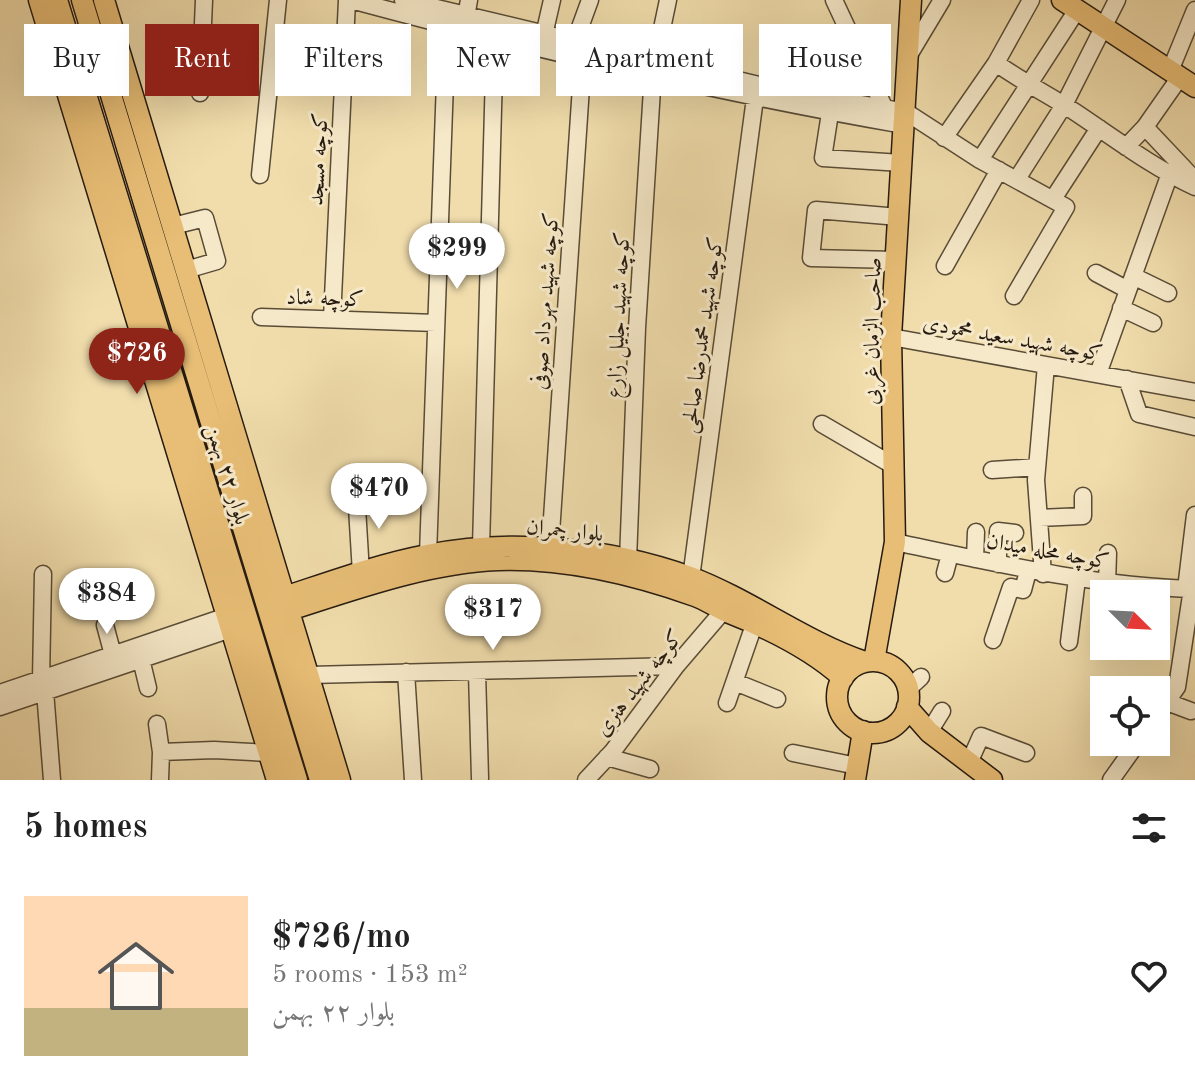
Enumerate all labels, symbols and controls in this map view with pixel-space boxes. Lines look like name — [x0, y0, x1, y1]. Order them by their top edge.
chip: Buy — [24, 24, 129, 96]
chip: Rent — [145, 24, 259, 96]
chip: Filters — [275, 24, 411, 96]
chip: New — [427, 24, 540, 96]
chip: Apartment — [556, 24, 743, 96]
chip: House — [759, 24, 891, 96]
street label: کوچه مسجد — [306, 112, 335, 206]
street label: کوچه شهید مهرداد صوفی — [529, 212, 566, 391]
pin: $299 — [410, 223, 504, 291]
street label: کوچه شهید جلیل زارع — [604, 231, 640, 399]
text: $299 — [427, 236, 487, 262]
street label: کوچه شهید محمدرضا صالحی — [678, 236, 731, 435]
street label: صاحب الزمان غربی — [861, 257, 889, 405]
street label: کوچه شاد — [286, 287, 364, 314]
street label: کوچه شهید سعید محمودی — [920, 312, 1104, 369]
pin: $726 — [90, 328, 184, 396]
text: $726 — [107, 341, 167, 367]
street label: بلوار ۲۲ بهمن — [199, 422, 253, 528]
pin: $470 — [332, 463, 426, 531]
text: $470 — [349, 476, 409, 502]
street label: بلوار چمران — [525, 516, 604, 548]
street label: کوچه محله میدان — [984, 530, 1111, 577]
pin: $384 — [60, 568, 154, 636]
north arrow — [1090, 580, 1170, 660]
map controls — [1090, 580, 1170, 756]
text: $384 — [77, 581, 137, 607]
pin: $317 — [446, 584, 540, 652]
text: $317 — [463, 597, 523, 623]
street label: کوچه شهید هنری — [591, 626, 690, 742]
button: locate — [1090, 676, 1170, 756]
icon: filters — [1127, 806, 1171, 850]
text: 5 homes — [24, 811, 147, 845]
text: $726/mo — [272, 921, 411, 955]
icon: home — [88, 928, 184, 1024]
icon: heart — [1127, 954, 1171, 998]
text: 5 rooms · 153 m² — [272, 962, 468, 988]
text: بلوار ۲۲ بهمن — [272, 1000, 395, 1026]

